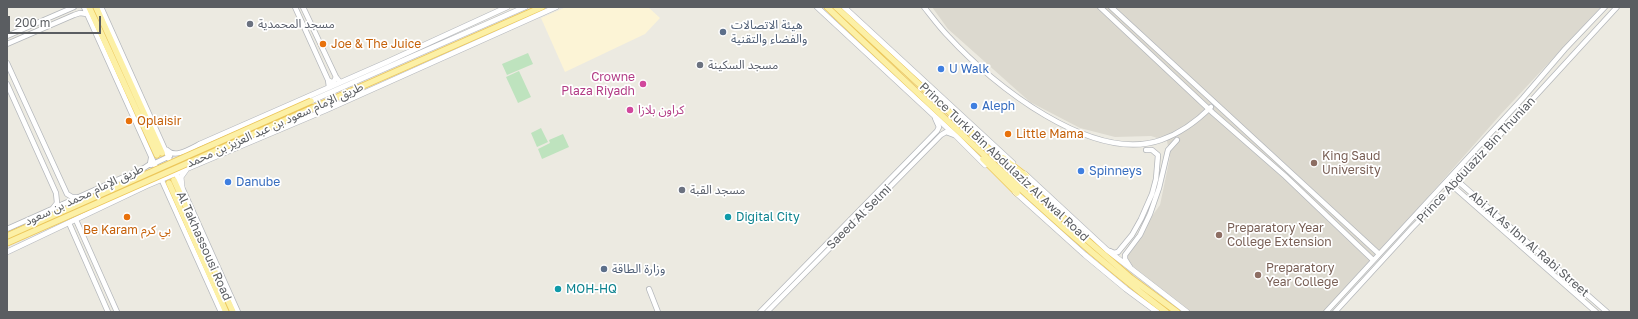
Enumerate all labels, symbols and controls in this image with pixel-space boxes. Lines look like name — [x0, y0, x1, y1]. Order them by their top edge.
scale bar — [10, 8, 103, 34]
text: 200 m — [15, 15, 50, 30]
place label: مسجد المحمدية — [258, 17, 335, 31]
place label: هيئة الاتصالات والفضاء والتقنية — [731, 18, 807, 46]
marker: مسجد المحمدية — [245, 19, 255, 29]
marker: هيئة الاتصالات والفضاء والتقنية — [718, 27, 728, 37]
place label: Joe & The Juice — [331, 37, 421, 51]
marker: Joe & The Juice — [318, 39, 328, 49]
place label: مسجد السكينة — [708, 58, 778, 72]
marker: مسجد السكينة — [695, 60, 705, 70]
place label: U Walk — [949, 62, 989, 76]
marker: U Walk — [936, 64, 946, 74]
place label: Crowne Plaza Riyadh — [561, 70, 635, 98]
street label: طريق الإمام سعود بن عبد العزيز بن محمد — [184, 79, 366, 171]
marker: Crowne Plaza Riyadh — [638, 79, 648, 89]
street label: Prince Turki Bin Abdulaziz Al Awal Road — [916, 80, 1092, 244]
street label: Prince Abdulaziz Bin Thunian — [1414, 94, 1538, 226]
place label: Aleph — [982, 99, 1015, 113]
marker: Aleph — [969, 101, 979, 111]
place label: كراون بلازا — [638, 103, 684, 117]
marker: كراون بلازا — [625, 105, 635, 115]
place label: Oplaisir — [137, 114, 181, 128]
marker: Oplaisir — [124, 116, 134, 126]
place label: Little Mama — [1016, 127, 1084, 141]
marker: Little Mama — [1003, 129, 1013, 139]
place label: King Saud University — [1322, 149, 1381, 177]
marker: King Saud University — [1309, 158, 1319, 168]
street label: طريق الإمام محمد بن سعود — [22, 161, 146, 229]
place label: Spinneys — [1089, 164, 1142, 178]
marker: Spinneys — [1076, 166, 1086, 176]
place label: Danube — [236, 175, 280, 189]
marker: Danube — [223, 177, 233, 187]
street label: Saeed Al Selmi — [824, 182, 894, 252]
place label: مسجد القبة — [690, 183, 745, 197]
marker: مسجد القبة — [677, 185, 687, 195]
street label: Abi Al As Ibn Al Rabi Street — [1466, 188, 1592, 300]
street label: Al Takhassousi Road — [173, 189, 235, 303]
place label: Digital City — [736, 210, 800, 224]
marker: Be Karam بي كرم — [122, 212, 132, 222]
marker: Digital City — [723, 212, 733, 222]
place label: Preparatory Year College Extension — [1227, 221, 1332, 249]
place label: Be Karam بي كرم — [83, 223, 171, 237]
marker: Preparatory Year College Extension — [1214, 230, 1224, 240]
place label: Preparatory Year College — [1266, 261, 1338, 289]
place label: وزارة الطاقة — [612, 262, 665, 276]
marker: وزارة الطاقة — [599, 264, 609, 274]
marker: Preparatory Year College — [1253, 270, 1263, 280]
place label: MOH-HQ — [566, 282, 617, 296]
marker: MOH-HQ — [553, 284, 563, 294]

